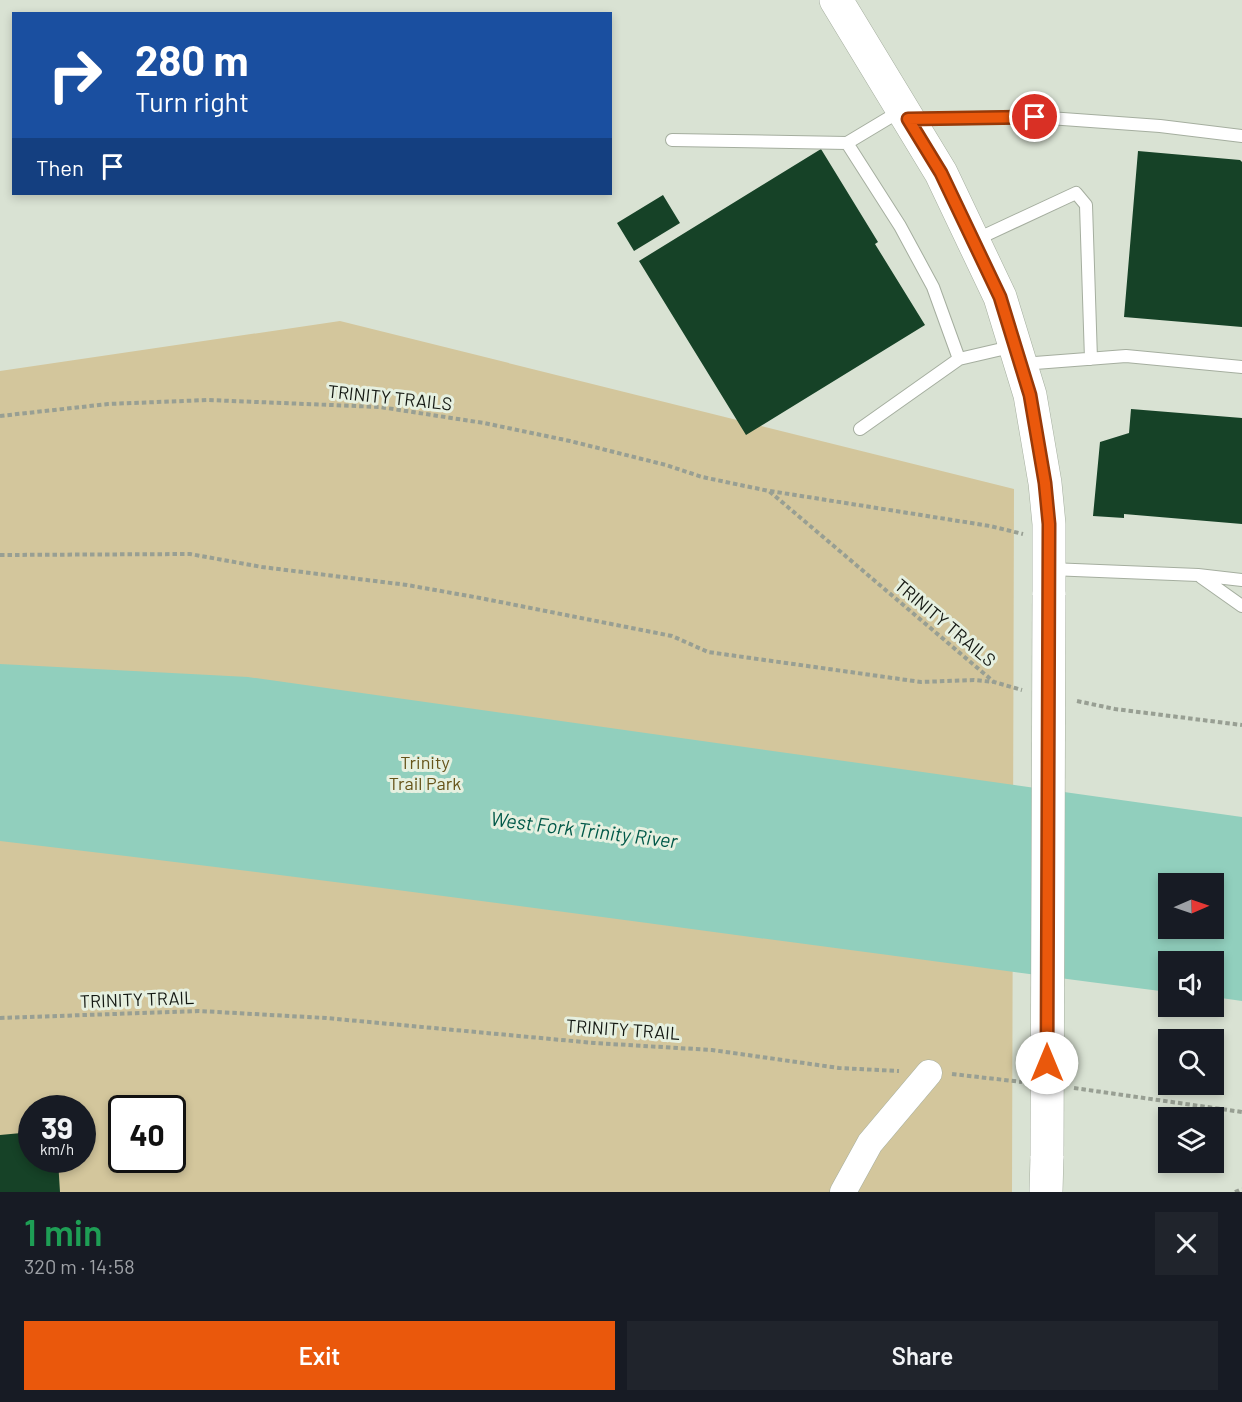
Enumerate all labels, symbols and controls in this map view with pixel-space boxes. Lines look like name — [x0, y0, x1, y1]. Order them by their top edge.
text: 280 m — [135, 34, 249, 84]
icon: right — [36, 36, 114, 114]
text: Turn right — [135, 85, 249, 117]
pin — [1009, 91, 1060, 142]
icon: arrive — [1018, 100, 1051, 133]
icon: arrive — [96, 150, 129, 183]
text: Then — [36, 154, 84, 180]
street label: TRINITY TRAILS — [327, 380, 453, 414]
street label: TRINITY TRAILS — [891, 574, 1001, 671]
park label: Trinity Trail Park — [389, 751, 461, 794]
water label: West Fork Trinity River — [489, 806, 680, 853]
north arrow — [1158, 873, 1224, 939]
map controls — [1158, 873, 1224, 1173]
button: sound — [1158, 951, 1224, 1017]
street label: TRINITY TRAIL — [79, 986, 195, 1012]
street label: TRINITY TRAIL — [565, 1014, 681, 1044]
button: search — [1158, 1029, 1224, 1095]
position arrow — [1015, 1031, 1079, 1095]
speed limit sign: 40 — [108, 1095, 186, 1173]
button: layers — [1158, 1107, 1224, 1173]
text: 39 — [41, 1109, 73, 1145]
text: km/h — [40, 1140, 74, 1158]
text: 1 min — [24, 1210, 103, 1253]
button: close — [1155, 1212, 1218, 1275]
text: 320 m · 14:58 — [24, 1254, 135, 1278]
button: Exit — [24, 1321, 615, 1390]
button: Share — [627, 1321, 1218, 1390]

